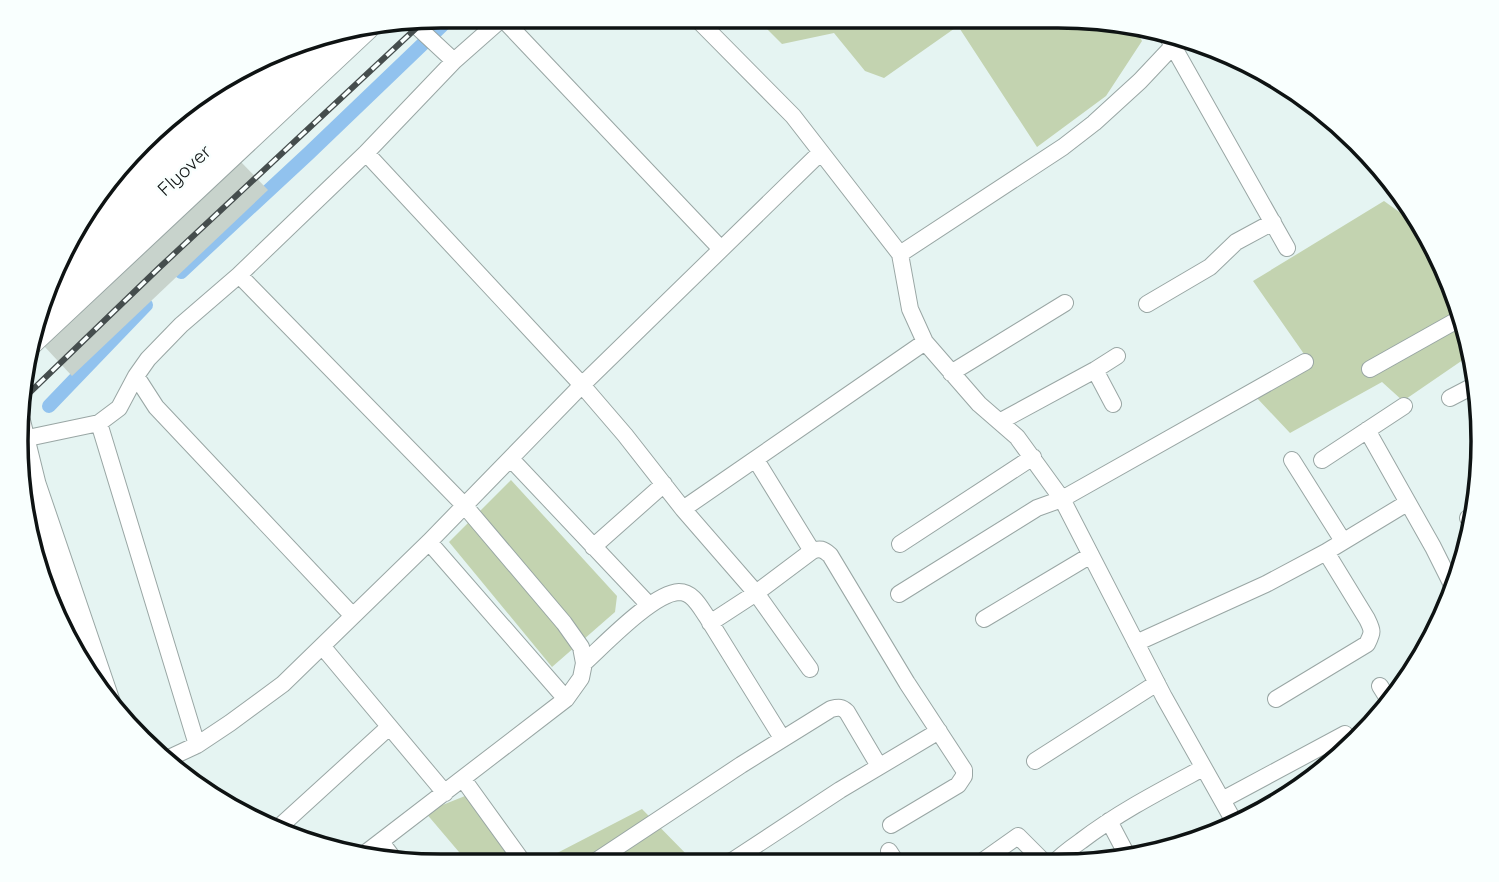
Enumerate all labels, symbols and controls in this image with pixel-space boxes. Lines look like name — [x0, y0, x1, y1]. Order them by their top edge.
street label: Flyover — [152, 139, 216, 201]

